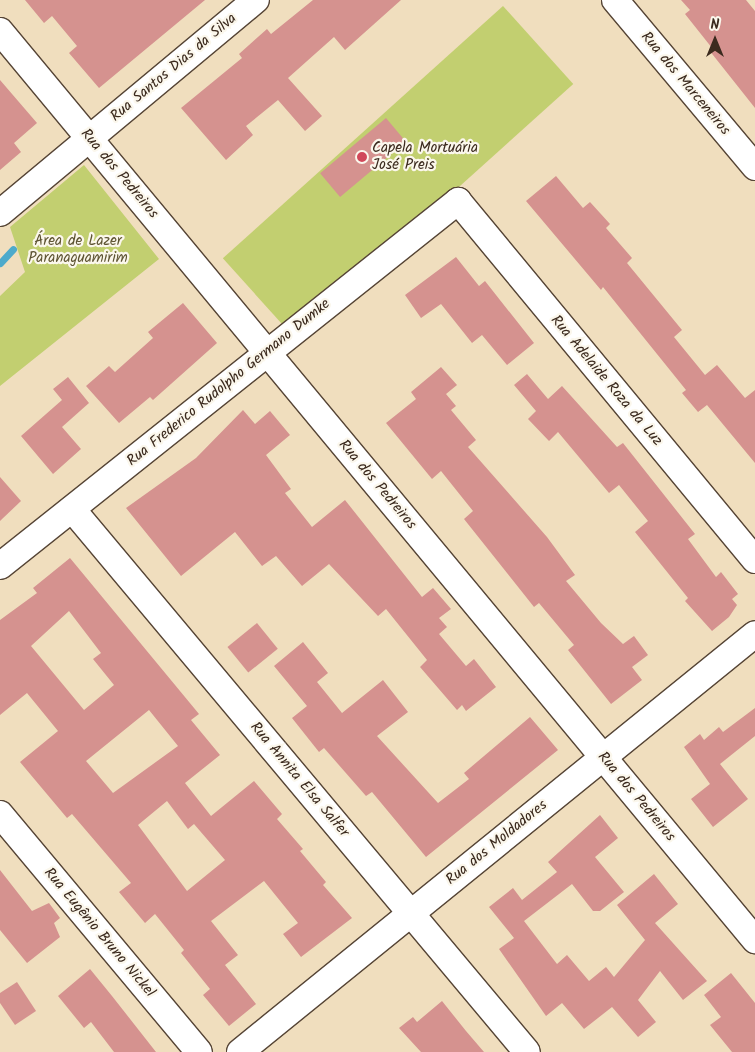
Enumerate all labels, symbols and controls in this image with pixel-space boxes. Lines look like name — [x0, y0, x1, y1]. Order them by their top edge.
street label: Rua Santos Dias da Silva — [107, 10, 241, 126]
text: N — [711, 14, 719, 36]
north arrow — [690, 15, 740, 65]
street label: Rua dos Marceneiros — [637, 29, 733, 139]
street label: Rua dos Pedreiros — [76, 125, 162, 223]
place label: Capela Mortuária José Preis — [372, 139, 478, 174]
marker: Capela Mortuária José Preis — [356, 151, 368, 163]
park label: Área de Lazer Paranaguamirim — [28, 232, 128, 267]
street label: Rua Frederico Rudolpho Germano Dumke — [124, 295, 334, 471]
street label: Rua Adelaide Roza da Luz — [546, 312, 666, 450]
street label: Rua dos Pedreiros — [334, 436, 420, 534]
street label: Rua Annita Elsa Salfer — [246, 719, 352, 841]
street label: Rua dos Pedreiros — [593, 748, 679, 846]
street label: Rua dos Moldadores — [443, 797, 551, 889]
street label: Rua Eugênio Bruno Nickel — [40, 865, 158, 1001]

